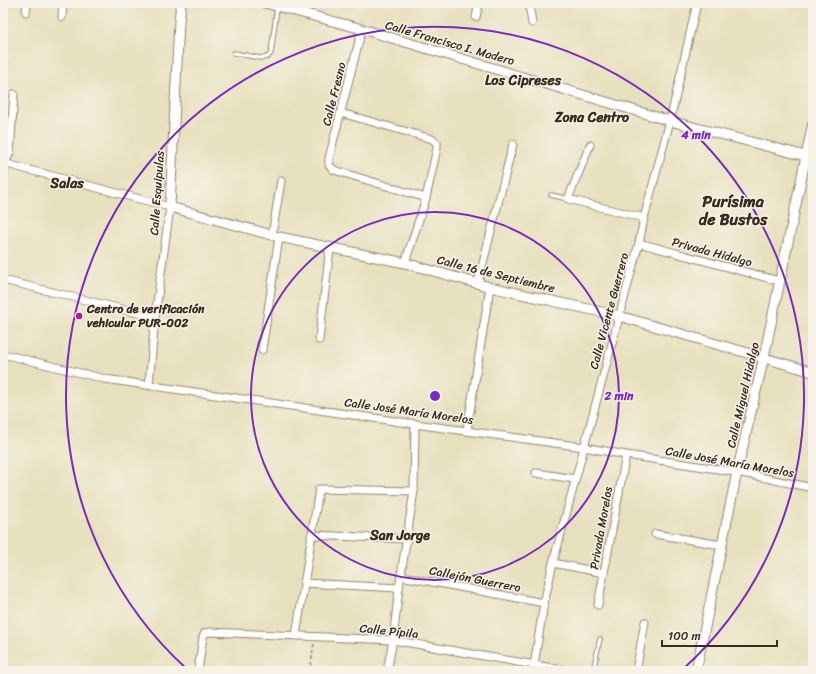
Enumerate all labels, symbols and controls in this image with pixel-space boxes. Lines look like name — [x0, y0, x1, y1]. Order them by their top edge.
street label: Calle Francisco I. Madero — [383, 14, 517, 72]
street label: Calle Fresno — [315, 60, 353, 128]
district label: Los Cipreses — [485, 68, 562, 93]
district label: Zona Centro — [554, 105, 630, 130]
text: 4 min — [680, 124, 711, 146]
street label: Calle Esquipulas — [143, 150, 171, 236]
district label: Salas — [49, 171, 84, 196]
district label: Purísima de Bustos — [699, 187, 768, 234]
street label: Privada Hidalgo — [669, 231, 755, 273]
street label: Calle 16 de Septiembre — [435, 249, 557, 299]
street label: Calle Vicente Guerrero — [583, 250, 635, 372]
place label: Centro de verificación vehicular PUR-002 — [86, 298, 205, 334]
marker: Centro de verificación vehicular PUR-002 — [74, 311, 84, 321]
street label: Calle Miguel Hidalgo — [720, 340, 766, 450]
text: 2 min — [603, 385, 634, 407]
centre of rings — [428, 389, 442, 403]
street label: Calle José María Morelos — [343, 391, 476, 431]
street label: Calle José María Morelos — [664, 440, 797, 484]
street label: Privada Morelos — [583, 485, 619, 571]
district label: San Jorge — [369, 523, 430, 548]
street label: Callejón Guerrero — [427, 559, 523, 599]
street label: Calle Pípila — [358, 617, 420, 645]
scale bar — [662, 622, 777, 648]
text: 100 m — [668, 625, 701, 647]

